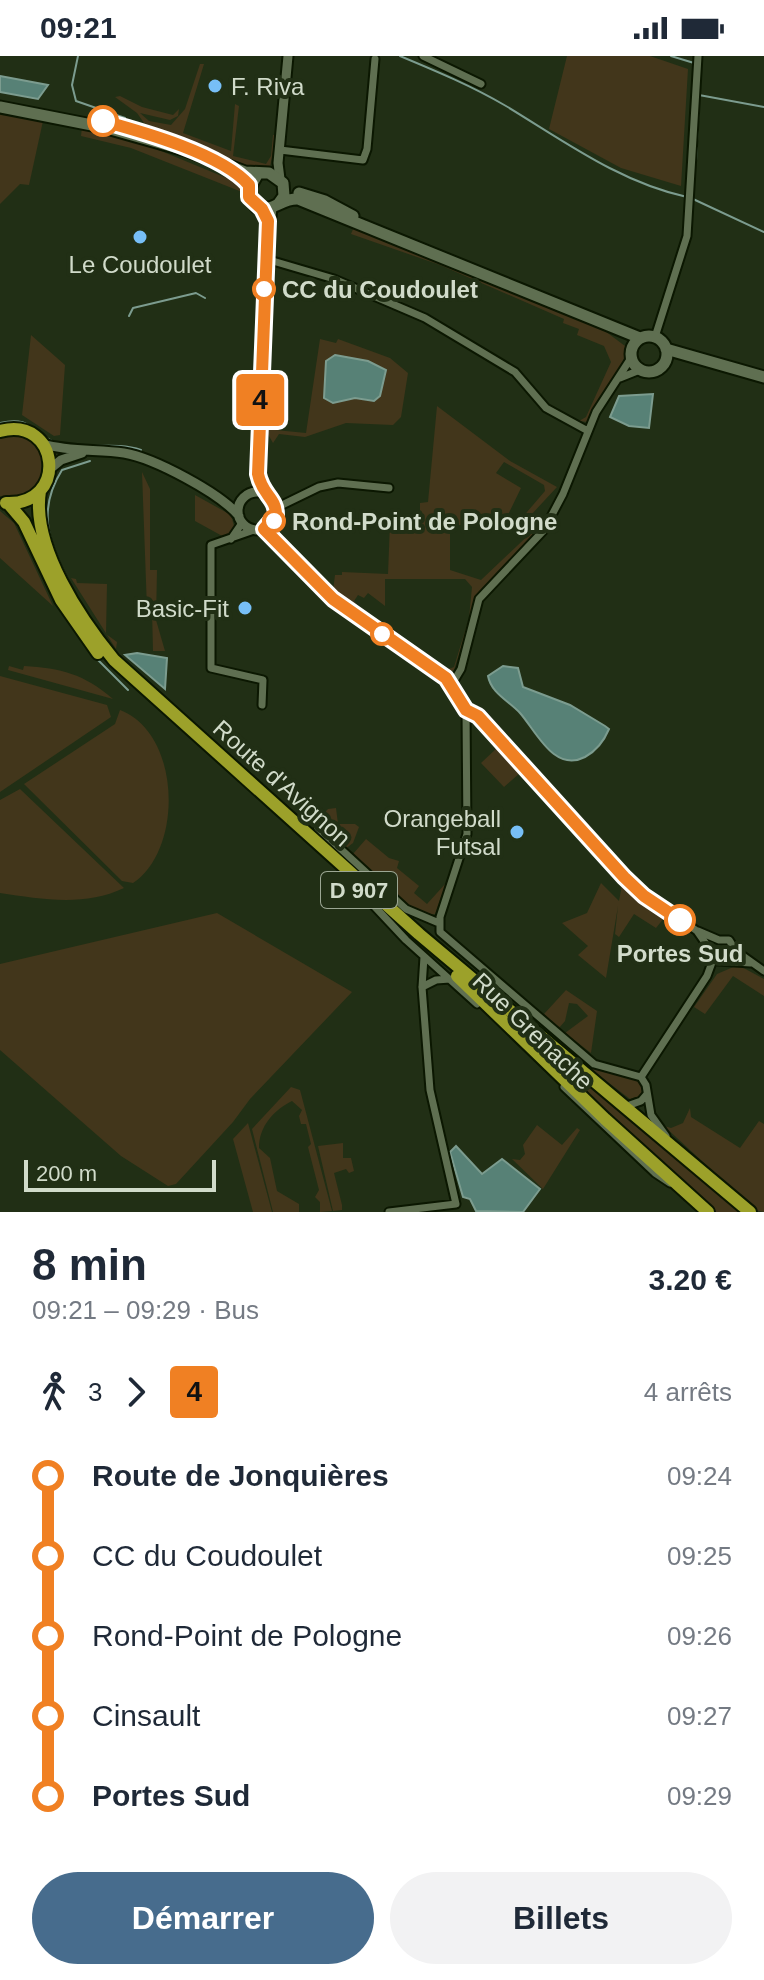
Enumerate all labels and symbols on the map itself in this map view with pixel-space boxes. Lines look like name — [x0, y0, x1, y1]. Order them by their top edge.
place label: F. Riva — [231, 73, 305, 100]
marker: F. Riva — [206, 77, 224, 95]
unlabelled marker — [88, 106, 118, 136]
marker: Le Coudoulet — [131, 228, 149, 246]
place label: Le Coudoulet — [69, 251, 212, 278]
place label: CC du Coudoulet — [282, 276, 478, 303]
marker: CC du Coudoulet — [253, 278, 275, 300]
line badge: 4 — [234, 374, 286, 426]
place label: Rond-Point de Pologne — [292, 508, 557, 535]
marker: Rond-Point de Pologne — [263, 510, 285, 532]
place label: Basic-Fit — [136, 595, 229, 622]
marker: Basic-Fit — [236, 599, 254, 617]
unlabelled marker — [371, 623, 393, 645]
street label: Route d'Avignon — [208, 714, 356, 852]
place label: Orangeball Futsal — [384, 805, 501, 860]
marker: Orangeball Futsal — [508, 823, 526, 841]
road number: D 907 — [321, 872, 397, 908]
marker: Portes Sud — [665, 905, 695, 935]
place label: Portes Sud — [617, 940, 743, 967]
street label: Rue Grenache — [467, 967, 599, 1095]
scale bar — [24, 1156, 216, 1192]

